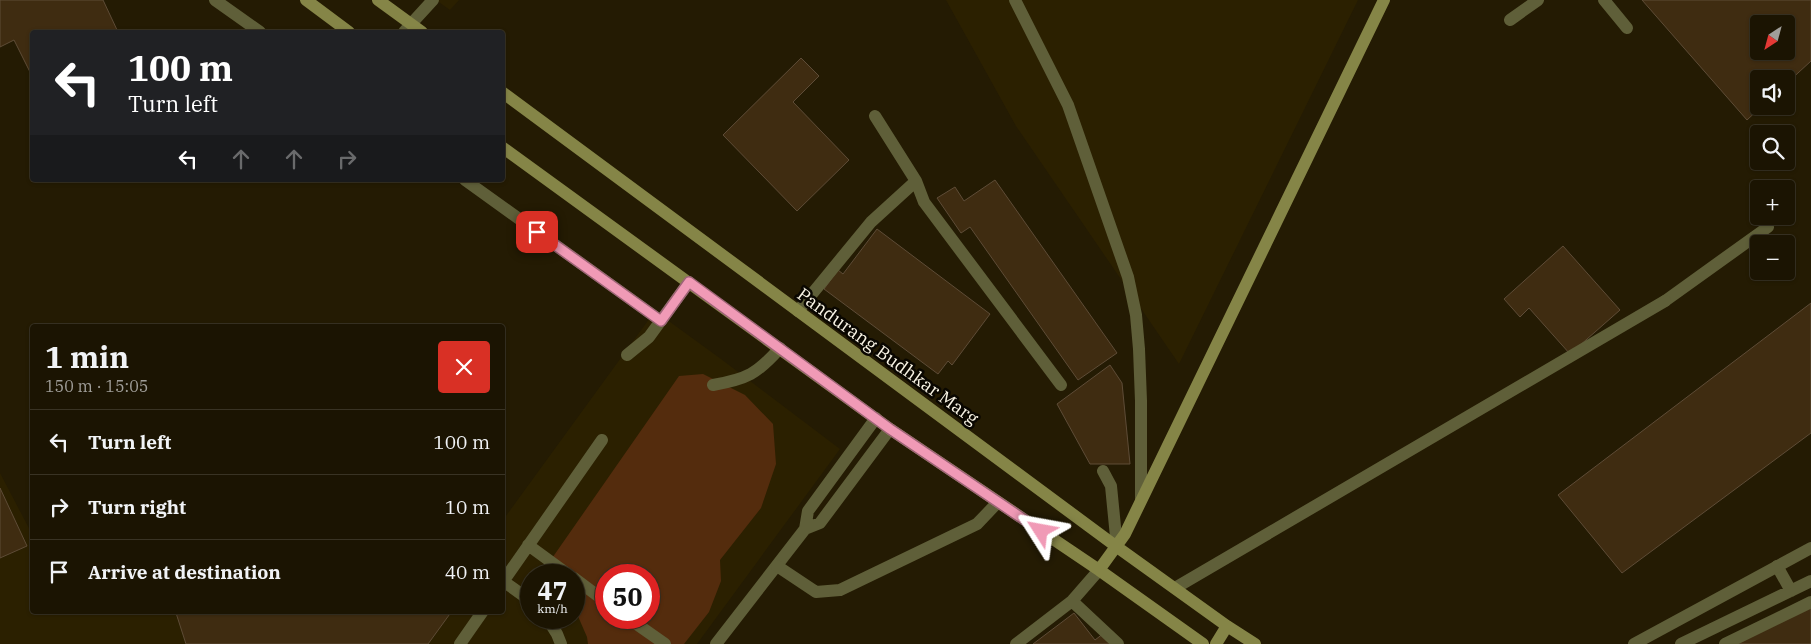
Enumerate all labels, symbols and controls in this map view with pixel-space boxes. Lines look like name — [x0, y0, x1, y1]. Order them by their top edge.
north arrow — [1750, 15, 1795, 60]
map controls — [1750, 15, 1795, 280]
text: 100 m — [128, 45, 233, 91]
icon: left — [45, 50, 110, 115]
button: sound — [1750, 70, 1795, 115]
text: Turn left — [128, 89, 218, 118]
button: search — [1750, 125, 1795, 170]
icon: left — [174, 145, 202, 173]
icon: ahead — [227, 145, 255, 173]
icon: ahead — [280, 145, 308, 173]
icon: right — [333, 145, 361, 173]
button: + — [1750, 180, 1795, 225]
pin — [516, 211, 558, 253]
icon: arrive — [523, 218, 551, 246]
button: − — [1750, 235, 1795, 280]
street label: Pandurang Budhkar Marg — [793, 282, 983, 430]
text: 1 min — [45, 337, 129, 376]
button: close — [438, 341, 490, 393]
text: 150 m · 15:05 — [45, 376, 148, 396]
icon: left — [45, 428, 73, 456]
text: Turn left — [88, 430, 171, 454]
text: 100 m — [433, 430, 490, 454]
icon: right — [45, 493, 73, 521]
text: Turn right — [88, 495, 186, 519]
text: 10 m — [445, 495, 490, 519]
position arrow — [1014, 504, 1066, 556]
icon: arrive — [45, 558, 73, 586]
text: Arrive at destination — [88, 560, 281, 584]
text: 40 m — [445, 560, 490, 584]
speed limit sign: 50 — [595, 564, 660, 629]
text: 47 — [537, 574, 568, 607]
text: km/h — [537, 601, 568, 616]

